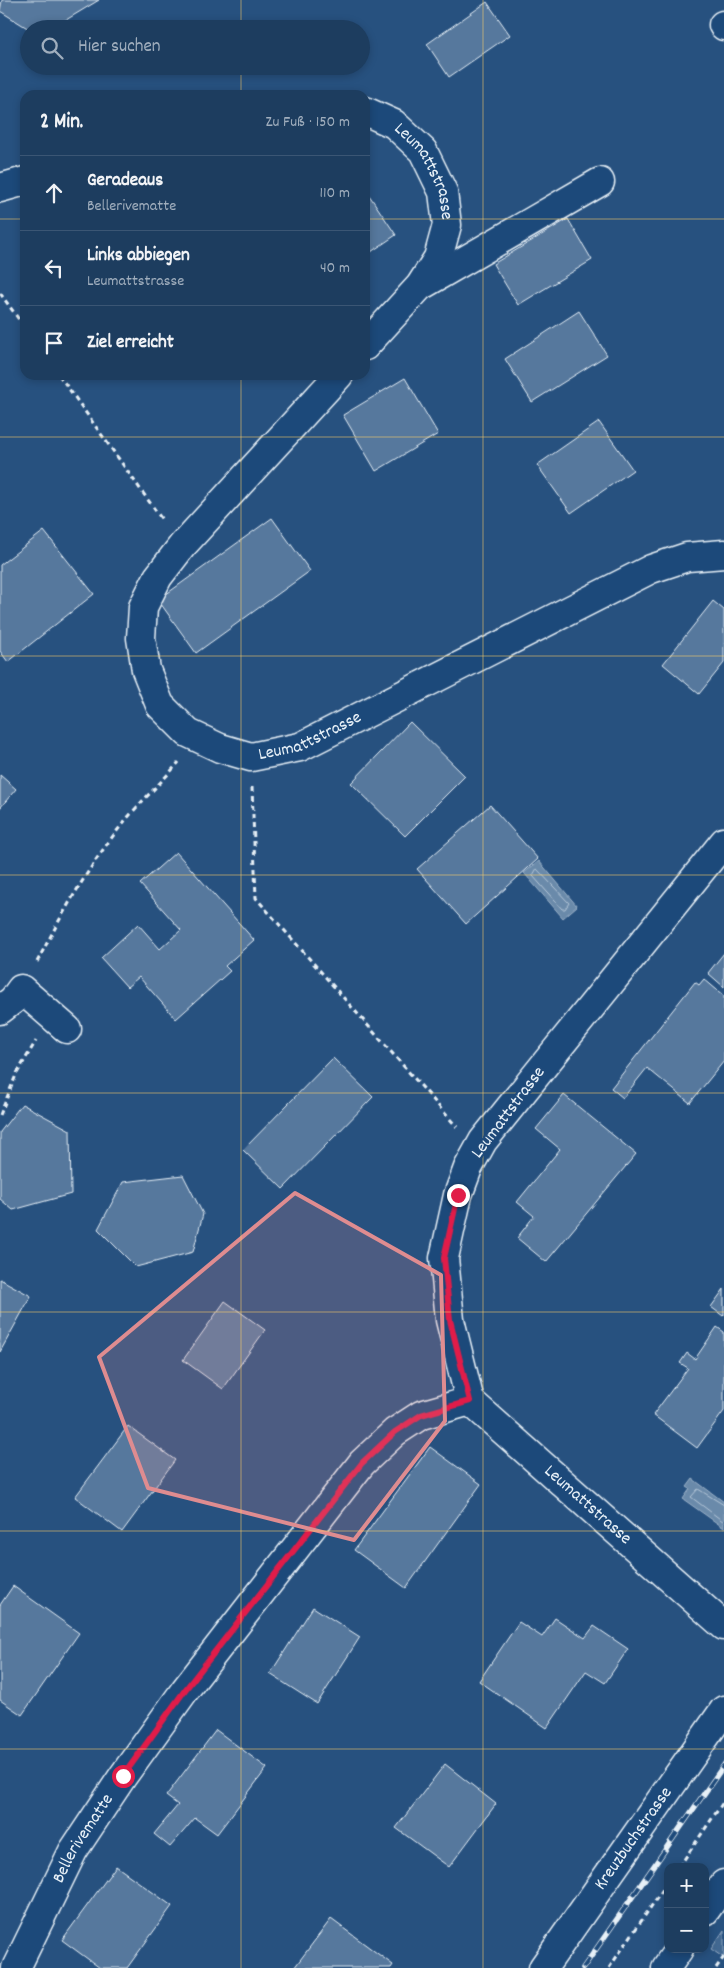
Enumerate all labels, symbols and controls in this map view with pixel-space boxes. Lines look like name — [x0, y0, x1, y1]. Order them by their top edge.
search box — [20, 20, 370, 75]
icon: search — [38, 34, 66, 62]
text: Hier suchen — [78, 34, 161, 61]
text: 2 Min. — [40, 108, 83, 138]
text: Zu Fuß · 150 m — [265, 111, 350, 134]
street label: Leumattstrasse — [388, 117, 459, 221]
text: Geradeaus — [87, 168, 163, 195]
icon: ahead — [40, 179, 68, 207]
text: 110 m — [320, 182, 350, 205]
text: Bellerivematte — [87, 195, 176, 218]
text: Links abbiegen — [87, 243, 190, 270]
icon: left — [40, 254, 68, 282]
text: 40 m — [320, 257, 350, 280]
text: Leumattstrasse — [87, 270, 184, 293]
icon: arrive — [40, 329, 68, 357]
text: Ziel erreicht — [87, 330, 174, 357]
street label: Leumattstrasse — [256, 705, 366, 768]
street label: Leumattstrasse — [466, 1062, 552, 1164]
route end — [447, 1184, 470, 1207]
street label: Leumattstrasse — [538, 1459, 637, 1551]
route start — [112, 1765, 135, 1788]
street label: Kreuzbuchstrasse — [589, 1782, 679, 1895]
street label: Bellerivematte — [47, 1789, 120, 1887]
map controls — [664, 1863, 709, 1953]
button: + — [664, 1863, 709, 1908]
button: − — [664, 1908, 709, 1953]

